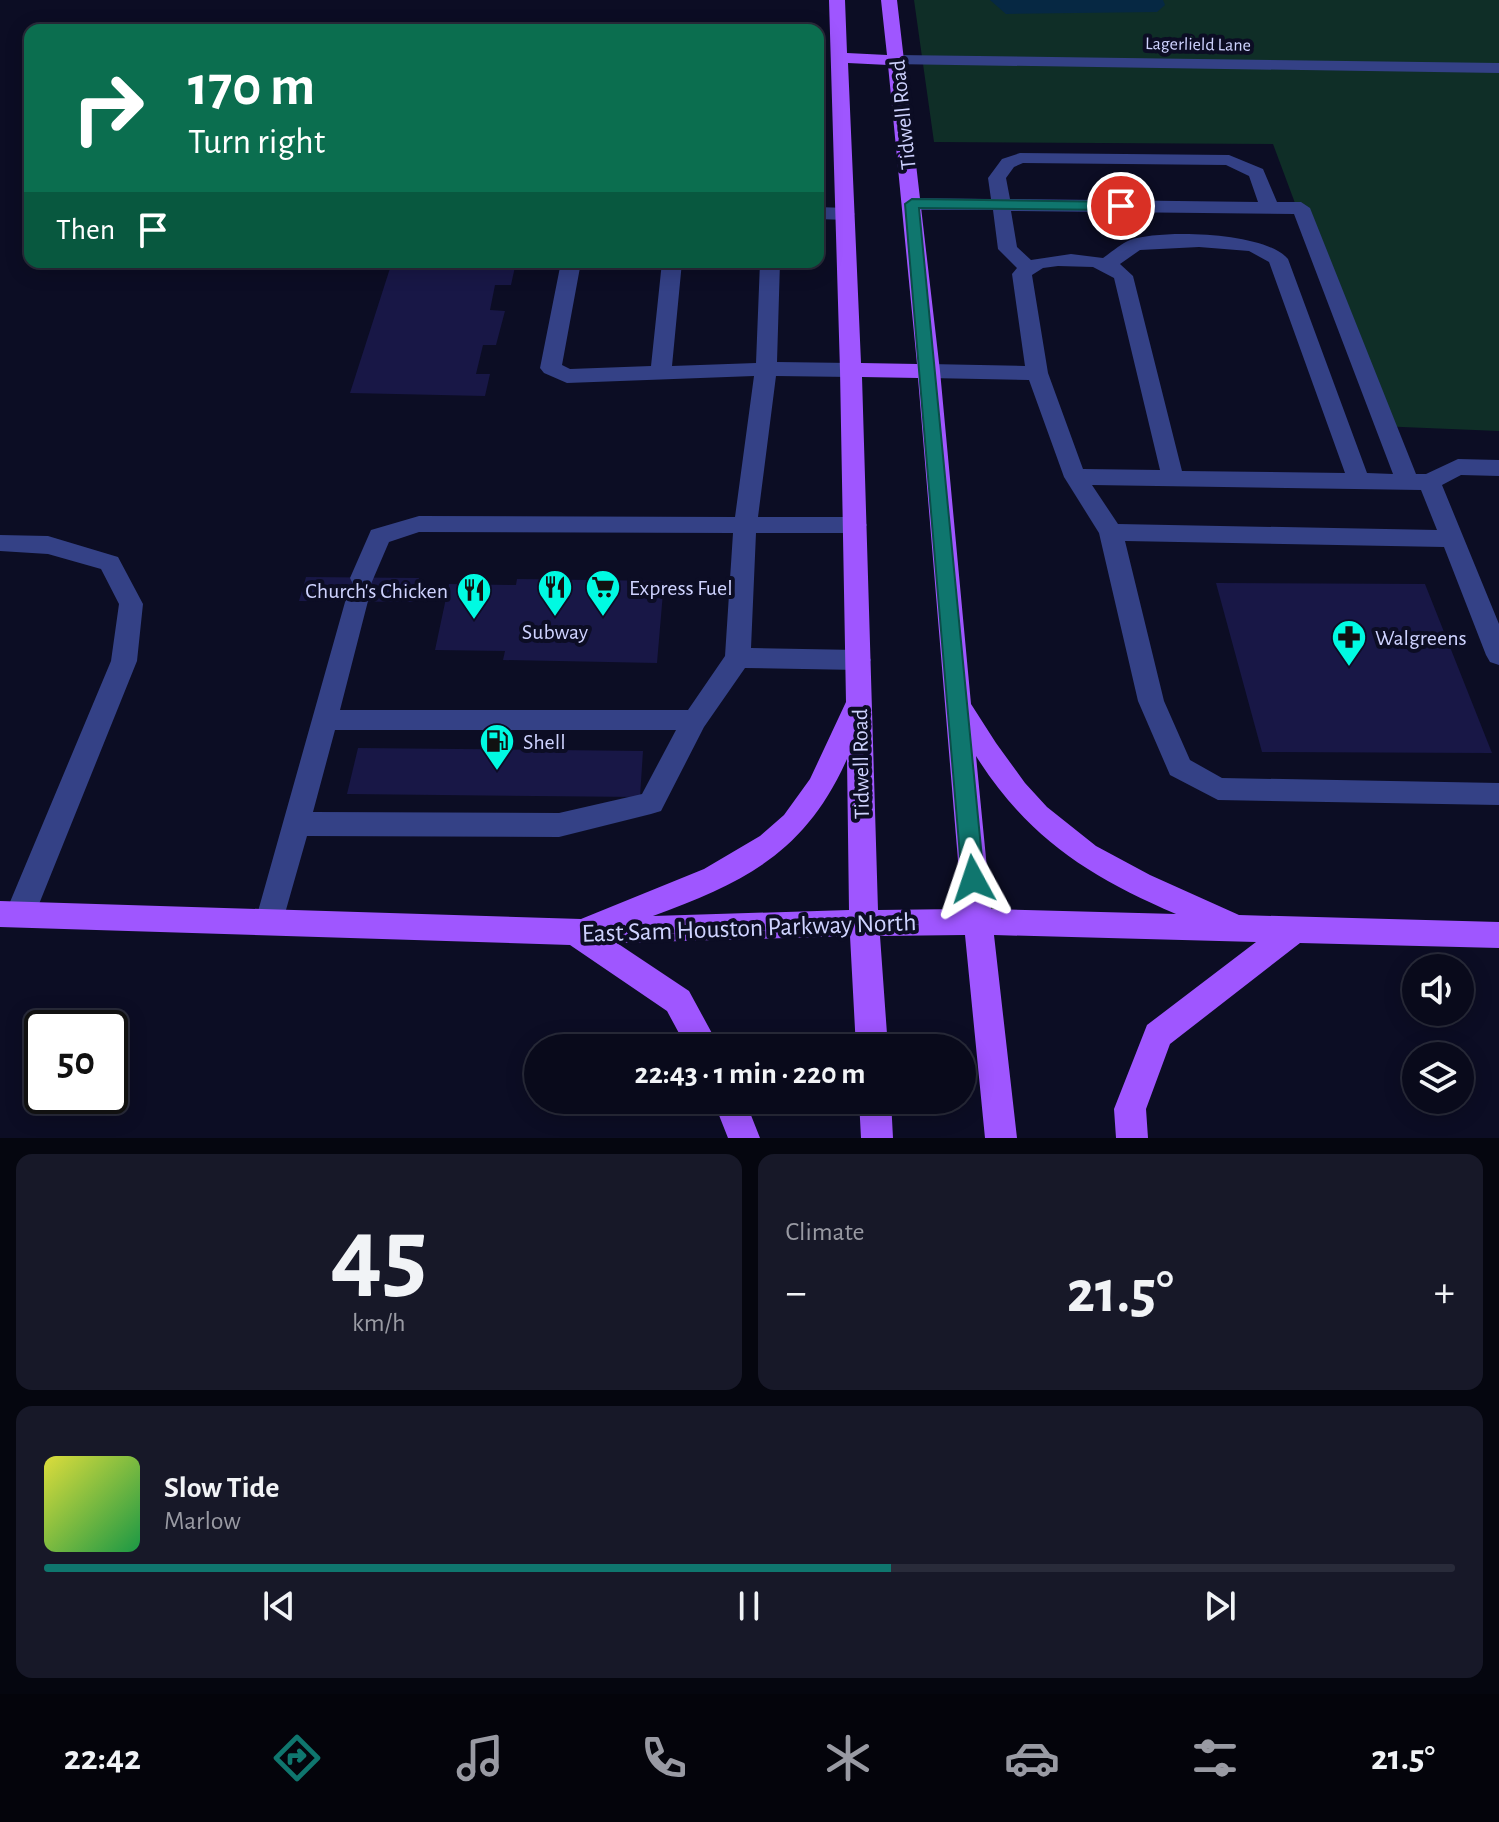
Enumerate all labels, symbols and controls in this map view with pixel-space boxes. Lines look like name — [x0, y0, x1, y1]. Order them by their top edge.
street label: Lagerlield Lane — [1145, 35, 1251, 55]
icon: right — [56, 56, 160, 160]
text: 170 m — [188, 59, 315, 115]
street label: Tidwell Road — [886, 59, 920, 171]
text: Turn right — [188, 124, 325, 160]
pin — [1087, 172, 1155, 240]
icon: arrive — [1099, 184, 1143, 228]
icon: arrive — [131, 208, 175, 252]
text: Then — [56, 215, 115, 245]
restaurant icon: Subway — [536, 568, 574, 618]
supermarket icon: Express Fuel — [584, 568, 622, 618]
restaurant icon: Church's Chicken — [455, 571, 493, 621]
place label: Express Fuel — [629, 577, 733, 599]
place label: Church's Chicken — [305, 580, 448, 602]
pharmacy icon: Walgreens — [1330, 618, 1368, 668]
place label: Subway — [522, 621, 589, 643]
place label: Walgreens — [1375, 627, 1467, 649]
street label: Tidwell Road — [849, 709, 873, 819]
fuel station icon: Shell — [478, 722, 516, 772]
place label: Shell — [523, 731, 566, 753]
position arrow — [931, 837, 1015, 921]
street label: East Sam Houston Parkway North — [581, 909, 917, 947]
map controls — [1402, 954, 1474, 1114]
button: sound — [1402, 954, 1474, 1026]
speed limit sign: 50 — [24, 1010, 128, 1114]
button: layers — [1402, 1042, 1474, 1114]
text: 22:43 · 1 min · 220 m — [635, 1059, 865, 1089]
text: 45 — [330, 1204, 427, 1308]
text: Climate — [786, 1219, 864, 1245]
text: 21.5° — [1067, 1263, 1174, 1323]
text: − — [786, 1271, 807, 1315]
text: + — [1434, 1271, 1455, 1315]
text: km/h — [352, 1310, 406, 1336]
text: Slow Tide — [164, 1473, 279, 1503]
text: Marlow — [164, 1508, 241, 1534]
icon: previous — [257, 1584, 301, 1628]
icon: pause — [727, 1584, 771, 1628]
icon: next — [1198, 1584, 1242, 1628]
icon: directions — [269, 1730, 325, 1786]
icon: music — [452, 1730, 508, 1786]
icon: phone — [636, 1730, 692, 1786]
icon: climate — [820, 1730, 876, 1786]
icon: car — [1004, 1730, 1060, 1786]
icon: filters — [1187, 1730, 1243, 1786]
text: 22:42 — [64, 1740, 141, 1776]
text: 21.5° — [1371, 1740, 1435, 1776]

